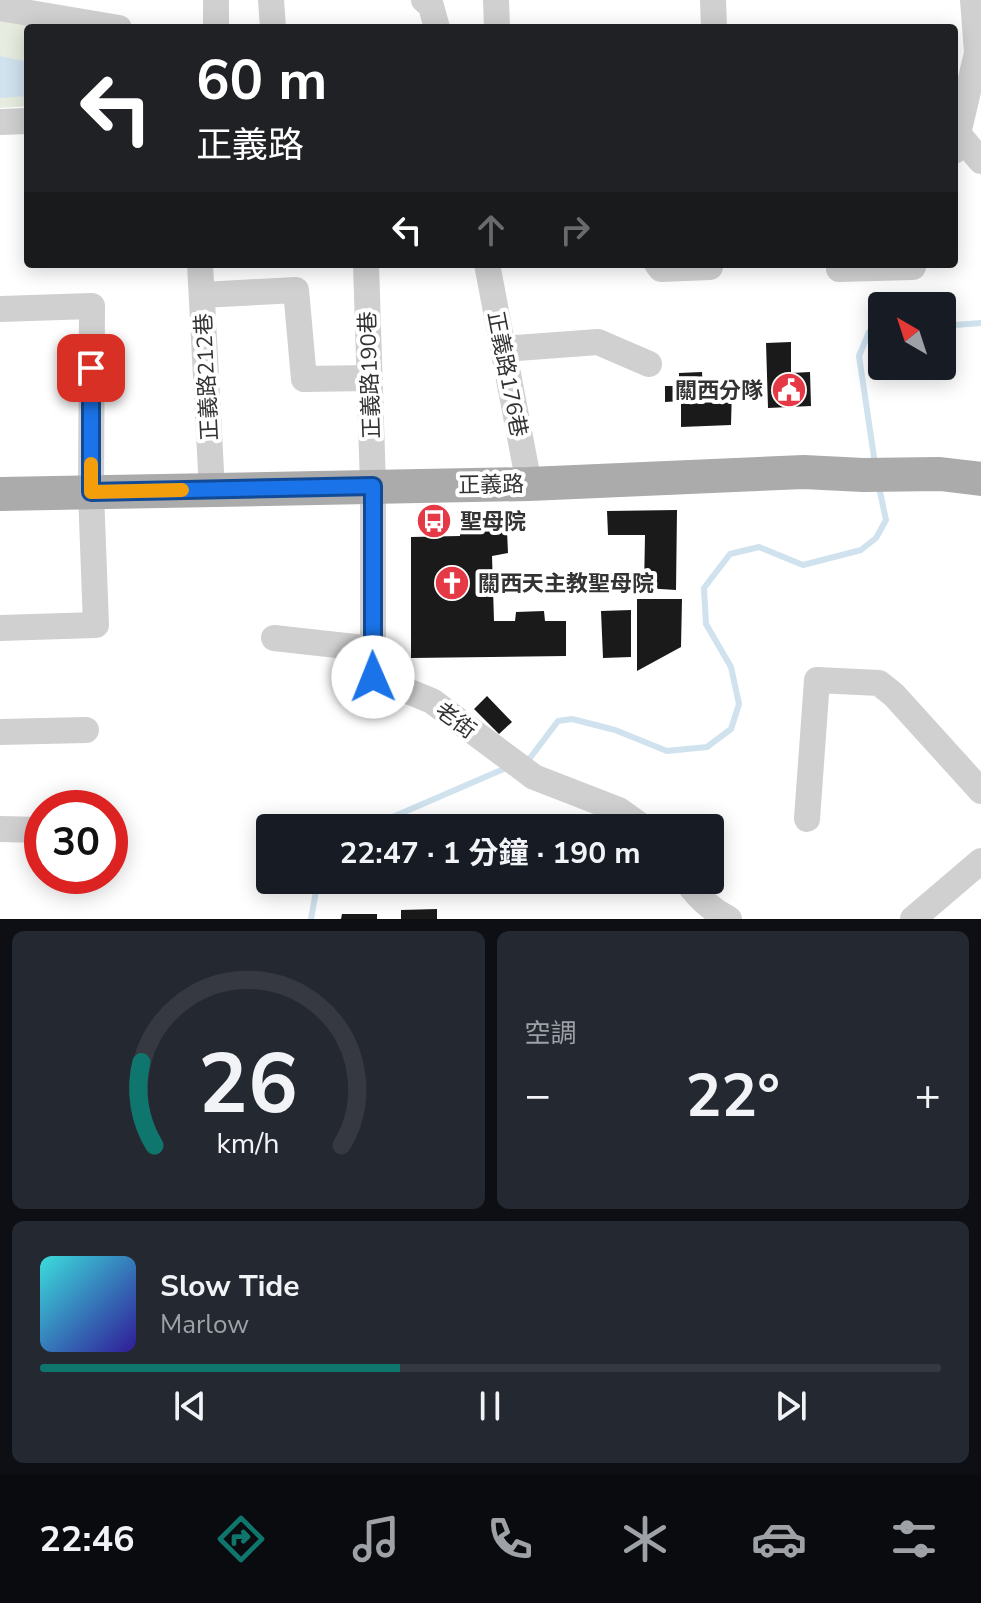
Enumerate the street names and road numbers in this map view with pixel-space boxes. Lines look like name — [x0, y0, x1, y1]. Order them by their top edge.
street label: 正義路176巷 — [480, 309, 534, 440]
street label: 正義路190巷 — [353, 311, 387, 439]
street label: 正義路212巷 — [189, 312, 225, 441]
street label: 正義路 — [458, 469, 524, 501]
street label: 老街 — [429, 696, 482, 746]

